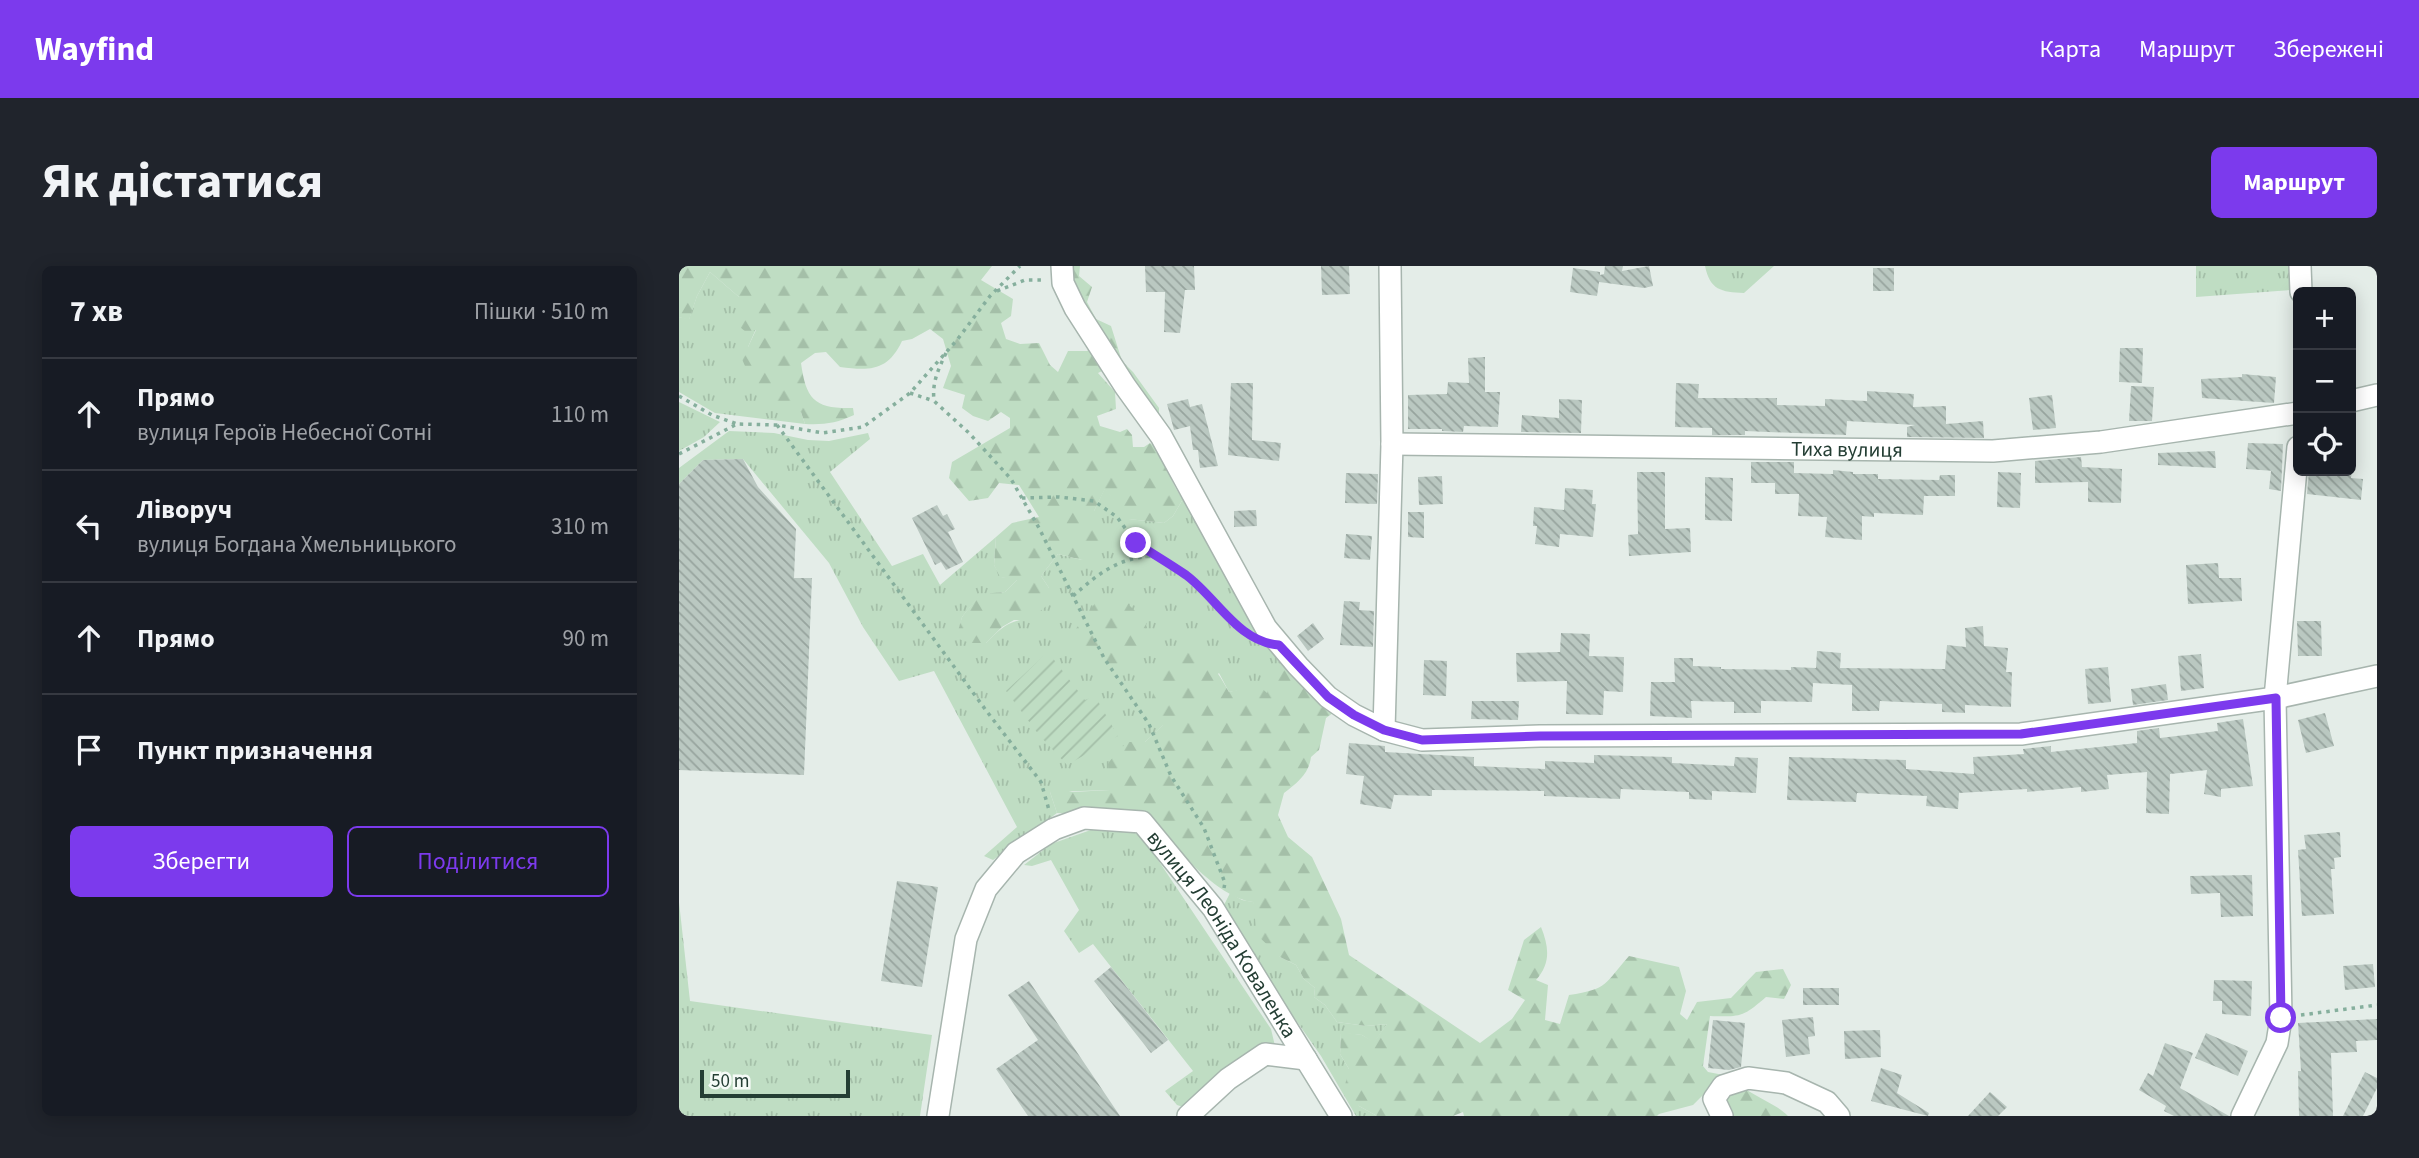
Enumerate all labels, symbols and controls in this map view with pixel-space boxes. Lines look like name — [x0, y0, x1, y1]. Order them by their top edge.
text: Wayfind — [35, 26, 154, 73]
text: Карта — [2039, 32, 2101, 67]
text: Маршрут — [2139, 32, 2235, 67]
text: Збережені — [2273, 32, 2384, 67]
text: Як дістатися — [42, 147, 323, 217]
button: Маршрут — [2211, 147, 2377, 218]
map controls — [2293, 287, 2356, 476]
button: + — [2293, 287, 2356, 350]
text: 7 хв — [70, 290, 123, 333]
text: Пішки · 510 m — [474, 295, 609, 328]
button: − — [2293, 350, 2356, 413]
text: Прямо — [137, 379, 215, 416]
icon: ahead — [70, 395, 108, 433]
text: 110 m — [551, 398, 609, 431]
button: locate — [2293, 413, 2356, 476]
text: вулиця Героїв Небесної Сотні — [137, 416, 432, 449]
street label: Тиха вулиця — [1791, 434, 1903, 465]
text: Ліворуч — [137, 491, 232, 528]
icon: left — [70, 507, 108, 545]
text: 310 m — [551, 510, 609, 543]
route end — [1120, 527, 1151, 558]
text: вулиця Богдана Хмельницького — [137, 528, 457, 561]
icon: ahead — [70, 619, 108, 657]
text: Прямо — [137, 620, 215, 657]
text: 90 m — [562, 622, 609, 655]
icon: arrive — [70, 731, 108, 769]
text: Пункт призначення — [137, 732, 373, 769]
street label: вулиця Леоніда Коваленка — [1140, 824, 1304, 1044]
button: Зберегти — [70, 826, 333, 897]
button: Поділитися — [347, 826, 609, 897]
route start — [2265, 1002, 2296, 1033]
scale bar — [700, 1067, 851, 1099]
text: 50 m — [711, 1068, 749, 1095]

